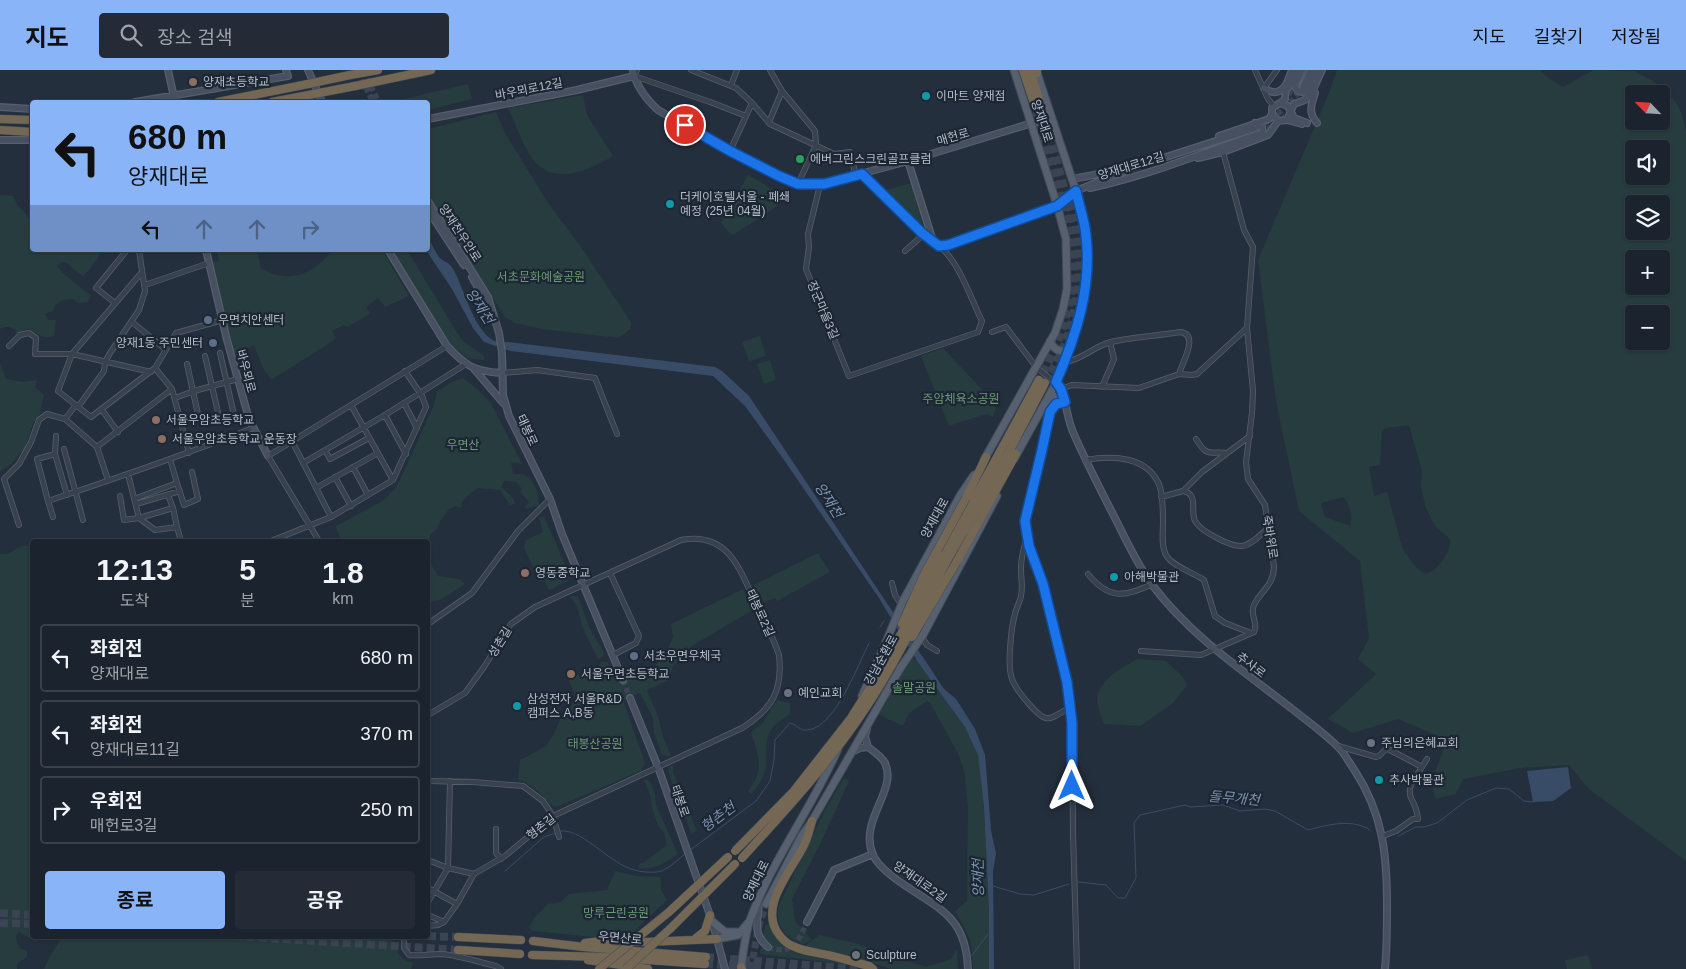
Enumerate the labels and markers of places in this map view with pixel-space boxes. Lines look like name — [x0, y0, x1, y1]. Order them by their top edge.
place label: 양재초등학교 — [203, 75, 269, 89]
marker: 양재초등학교 — [187, 76, 199, 88]
place label: 이마트 양재점 — [936, 89, 1006, 103]
marker: 이마트 양재점 — [920, 90, 932, 102]
pin — [664, 104, 706, 146]
place label: 에버그린스크린골프클럼 — [810, 152, 931, 166]
marker: 에버그린스크린골프클럼 — [794, 153, 806, 165]
place label: 더케이호텔서울 - 폐쇄 예정 (25년 04월) — [680, 190, 790, 218]
marker: 더케이호텔서울 - 폐쇄 예정 (25년 04월) — [664, 198, 676, 210]
place label: 우면치안센터 — [218, 313, 284, 327]
marker: 우면치안센터 — [202, 314, 214, 326]
place label: 양재1동 주민센터 — [116, 336, 203, 350]
marker: 양재1동 주민센터 — [207, 337, 219, 349]
place label: 서울우암초등학교 — [166, 413, 254, 427]
marker: 서울우암초등학교 — [150, 414, 162, 426]
place label: 서울우암초등학교 운동장 — [172, 432, 297, 446]
marker: 서울우암초등학교 운동장 — [156, 433, 168, 445]
place label: 영동중학교 — [535, 566, 590, 580]
marker: 영동중학교 — [519, 567, 531, 579]
place label: 아해박물관 — [1124, 570, 1179, 584]
marker: 아해박물관 — [1108, 571, 1120, 583]
place label: 서초우면우체국 — [644, 649, 721, 663]
marker: 서초우면우체국 — [628, 650, 640, 662]
place label: 서울우면초등학교 — [581, 667, 669, 681]
marker: 서울우면초등학교 — [565, 668, 577, 680]
place label: 예인교회 — [798, 686, 842, 700]
marker: 예인교회 — [782, 687, 794, 699]
place label: 삼성전자 서울R&D 캠퍼스 A,B동 — [527, 692, 622, 720]
marker: 삼성전자 서울R&D 캠퍼스 A,B동 — [511, 700, 523, 712]
place label: 주님의은혜교회 — [1381, 736, 1458, 750]
marker: 주님의은혜교회 — [1365, 737, 1377, 749]
place label: 추사박물관 — [1389, 773, 1444, 787]
marker: 추사박물관 — [1373, 774, 1385, 786]
place label: Sculpture — [866, 948, 917, 962]
marker: Sculpture — [850, 949, 862, 961]

